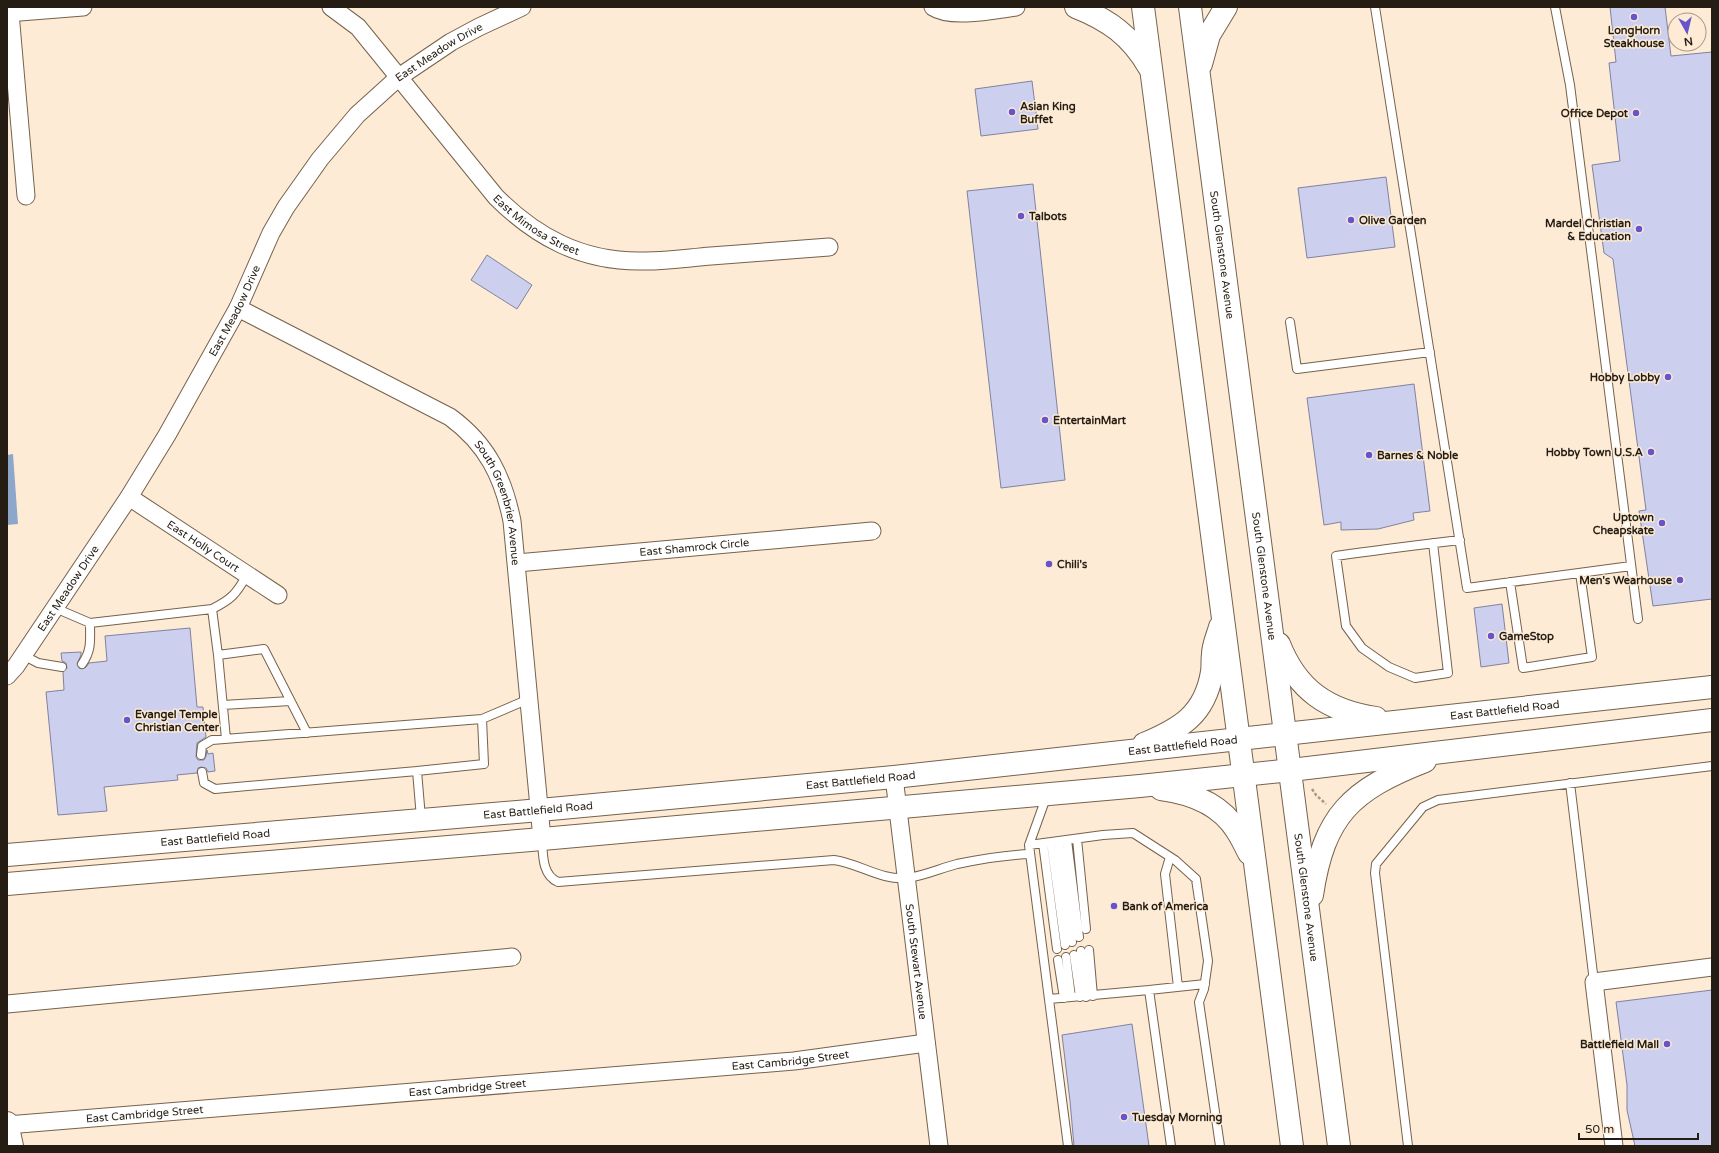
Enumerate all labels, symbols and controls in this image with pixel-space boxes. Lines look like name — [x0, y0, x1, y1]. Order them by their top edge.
marker: LongHorn Steakhouse — [1629, 12, 1639, 22]
north arrow — [1667, 12, 1707, 52]
street label: East Meadow Drive — [393, 20, 485, 84]
place label: LongHorn Steakhouse — [1604, 24, 1665, 50]
text: N — [1683, 34, 1694, 48]
place label: Asian King Buffet — [1020, 100, 1076, 126]
marker: Asian King Buffet — [1007, 107, 1017, 117]
place label: Office Depot — [1561, 107, 1629, 121]
marker: Office Depot — [1631, 108, 1641, 118]
street label: South Glenstone Avenue — [1208, 190, 1237, 320]
street label: East Mimosa Street — [491, 192, 581, 258]
place label: Talbots — [1028, 210, 1068, 223]
marker: Talbots — [1016, 211, 1026, 221]
place label: Olive Garden — [1359, 214, 1427, 227]
marker: Olive Garden — [1346, 215, 1356, 225]
place label: Mardel Christian & Education — [1545, 217, 1631, 243]
marker: Mardel Christian & Education — [1634, 224, 1644, 234]
street label: East Meadow Drive — [206, 263, 263, 359]
place label: Hobby Lobby — [1590, 371, 1660, 385]
marker: Hobby Lobby — [1663, 372, 1673, 382]
place label: EntertainMart — [1053, 414, 1127, 427]
marker: EntertainMart — [1040, 415, 1050, 425]
street label: South Greenbrier Avenue — [472, 438, 523, 566]
place label: Hobby Town U.S.A — [1546, 446, 1643, 460]
marker: Hobby Town U.S.A — [1646, 447, 1656, 457]
place label: Barnes & Noble — [1377, 449, 1459, 462]
marker: Barnes & Noble — [1364, 450, 1374, 460]
street label: South Glenstone Avenue — [1250, 511, 1279, 641]
place label: Uptown Cheapskate — [1593, 511, 1655, 538]
street label: East Holly Court — [165, 517, 242, 574]
marker: Uptown Cheapskate — [1657, 518, 1667, 528]
street label: East Shamrock Circle — [639, 536, 750, 558]
street label: East Meadow Drive — [35, 543, 101, 634]
place label: Chili's — [1057, 558, 1088, 571]
marker: Chili's — [1044, 559, 1054, 569]
place label: Men's Wearhouse — [1579, 574, 1673, 587]
marker: Men's Wearhouse — [1675, 575, 1685, 585]
place label: GameStop — [1499, 630, 1554, 644]
marker: GameStop — [1486, 631, 1496, 641]
street label: East Battlefield Road — [1449, 697, 1560, 722]
place label: Evangel Temple Christian Center — [135, 708, 220, 734]
marker: Evangel Temple Christian Center — [122, 715, 132, 725]
street label: East Battlefield Road — [1127, 733, 1238, 758]
street label: East Battlefield Road — [805, 768, 916, 792]
street label: East Battlefield Road — [483, 799, 594, 821]
street label: East Battlefield Road — [160, 826, 271, 849]
street label: South Glenstone Avenue — [1292, 832, 1321, 962]
place label: Bank of America — [1122, 900, 1209, 913]
marker: Bank of America — [1109, 901, 1119, 911]
street label: South Stewart Avenue — [903, 903, 930, 1020]
place label: Battlefield Mall — [1580, 1038, 1659, 1051]
marker: Battlefield Mall — [1662, 1039, 1672, 1049]
street label: East Cambridge Street — [731, 1047, 850, 1073]
street label: East Cambridge Street — [408, 1076, 527, 1099]
street label: East Cambridge Street — [85, 1103, 204, 1125]
place label: Tuesday Morning — [1131, 1111, 1223, 1125]
marker: Tuesday Morning — [1119, 1112, 1129, 1122]
scale bar — [1579, 1115, 1698, 1141]
text: 50 m — [1585, 1122, 1614, 1136]

